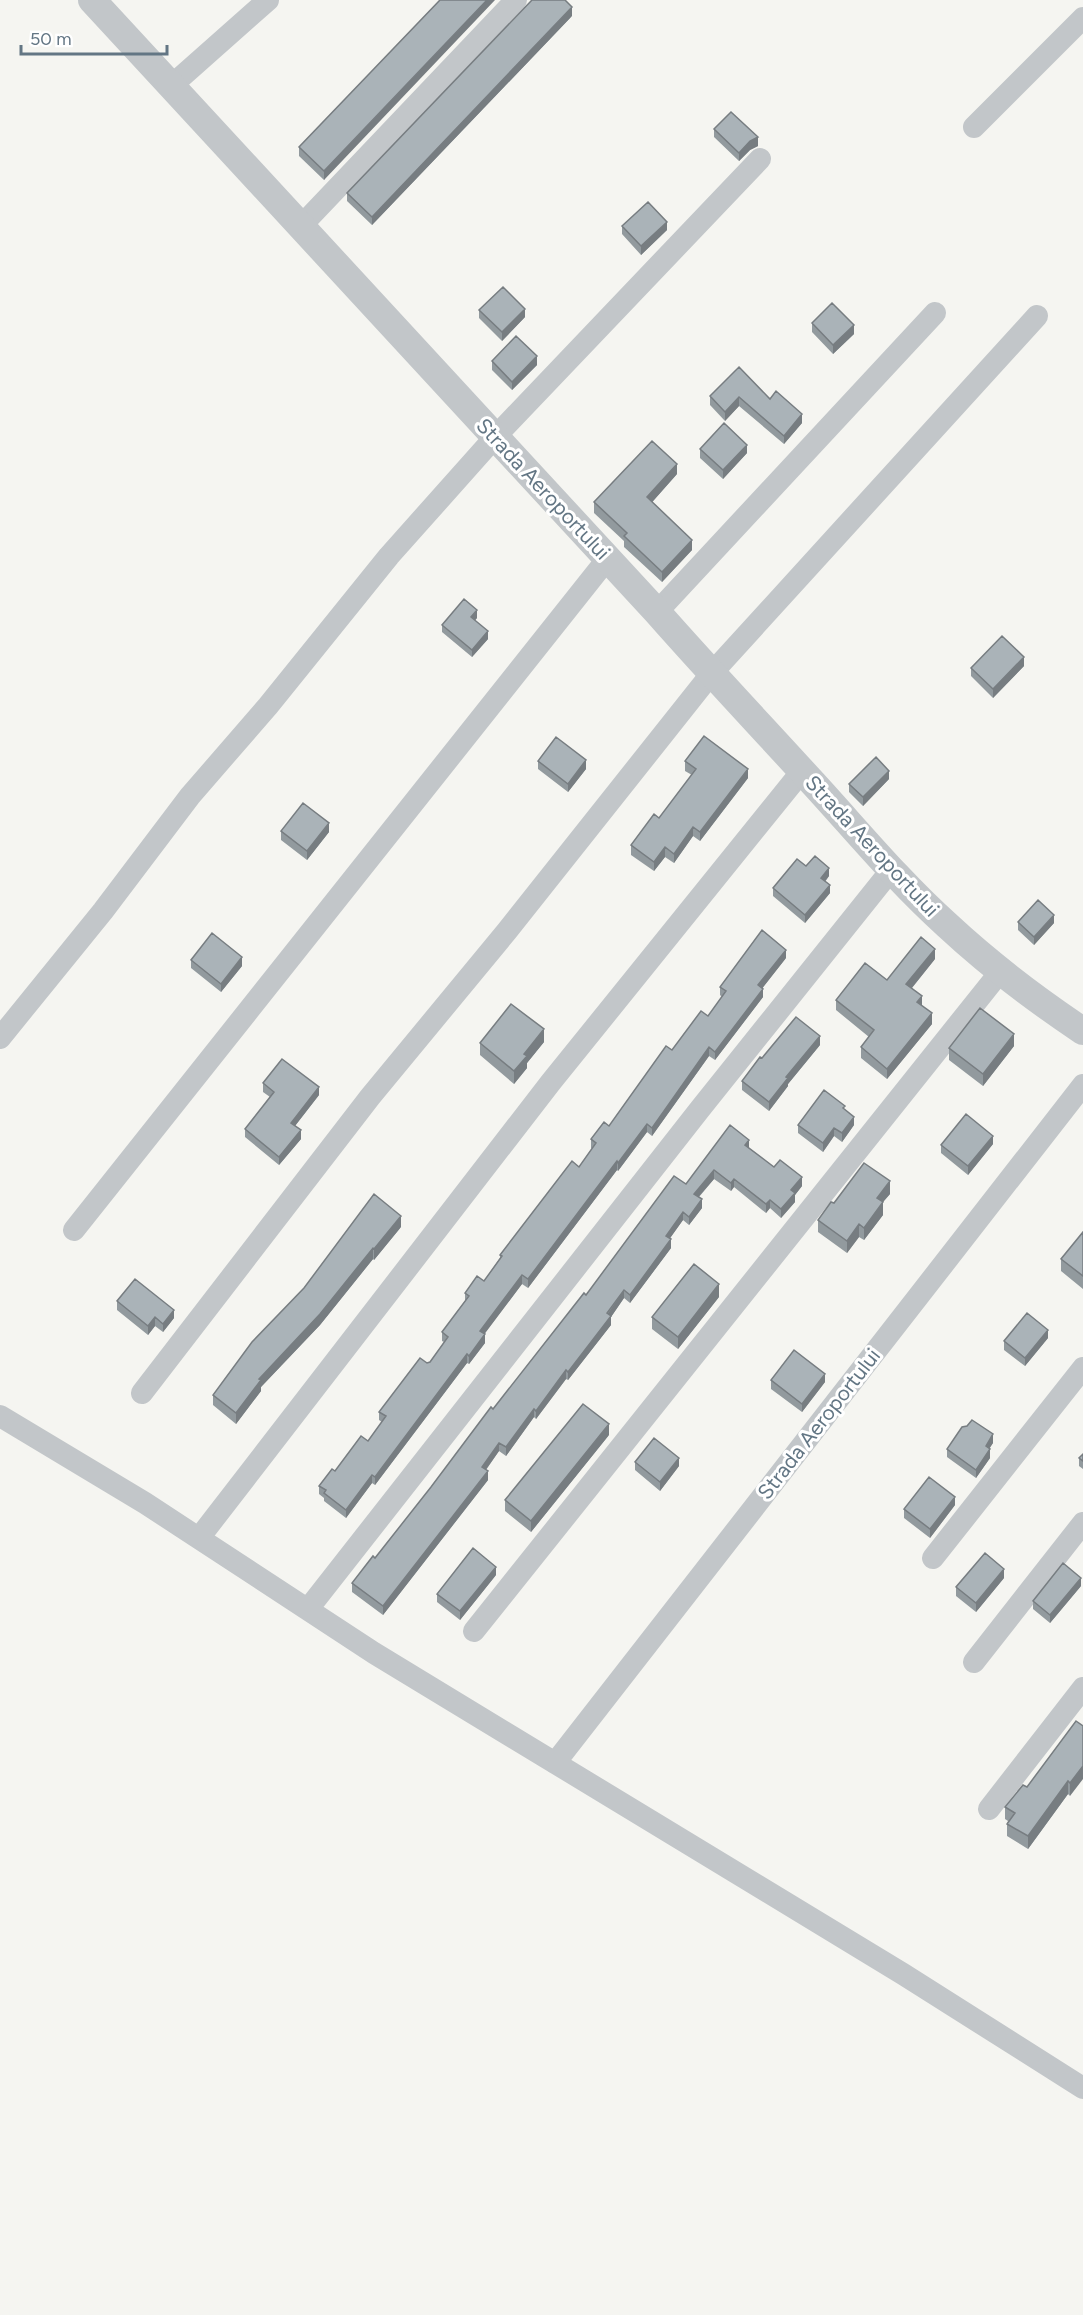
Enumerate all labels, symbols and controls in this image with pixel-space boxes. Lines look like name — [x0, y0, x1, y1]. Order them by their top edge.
scale bar — [21, 18, 166, 56]
text: 50 m — [30, 28, 72, 50]
street label: Strada Aeroportului — [471, 413, 615, 565]
street label: Strada Aeroportului — [800, 770, 944, 922]
street label: Strada Aeroportului — [752, 1343, 885, 1504]

